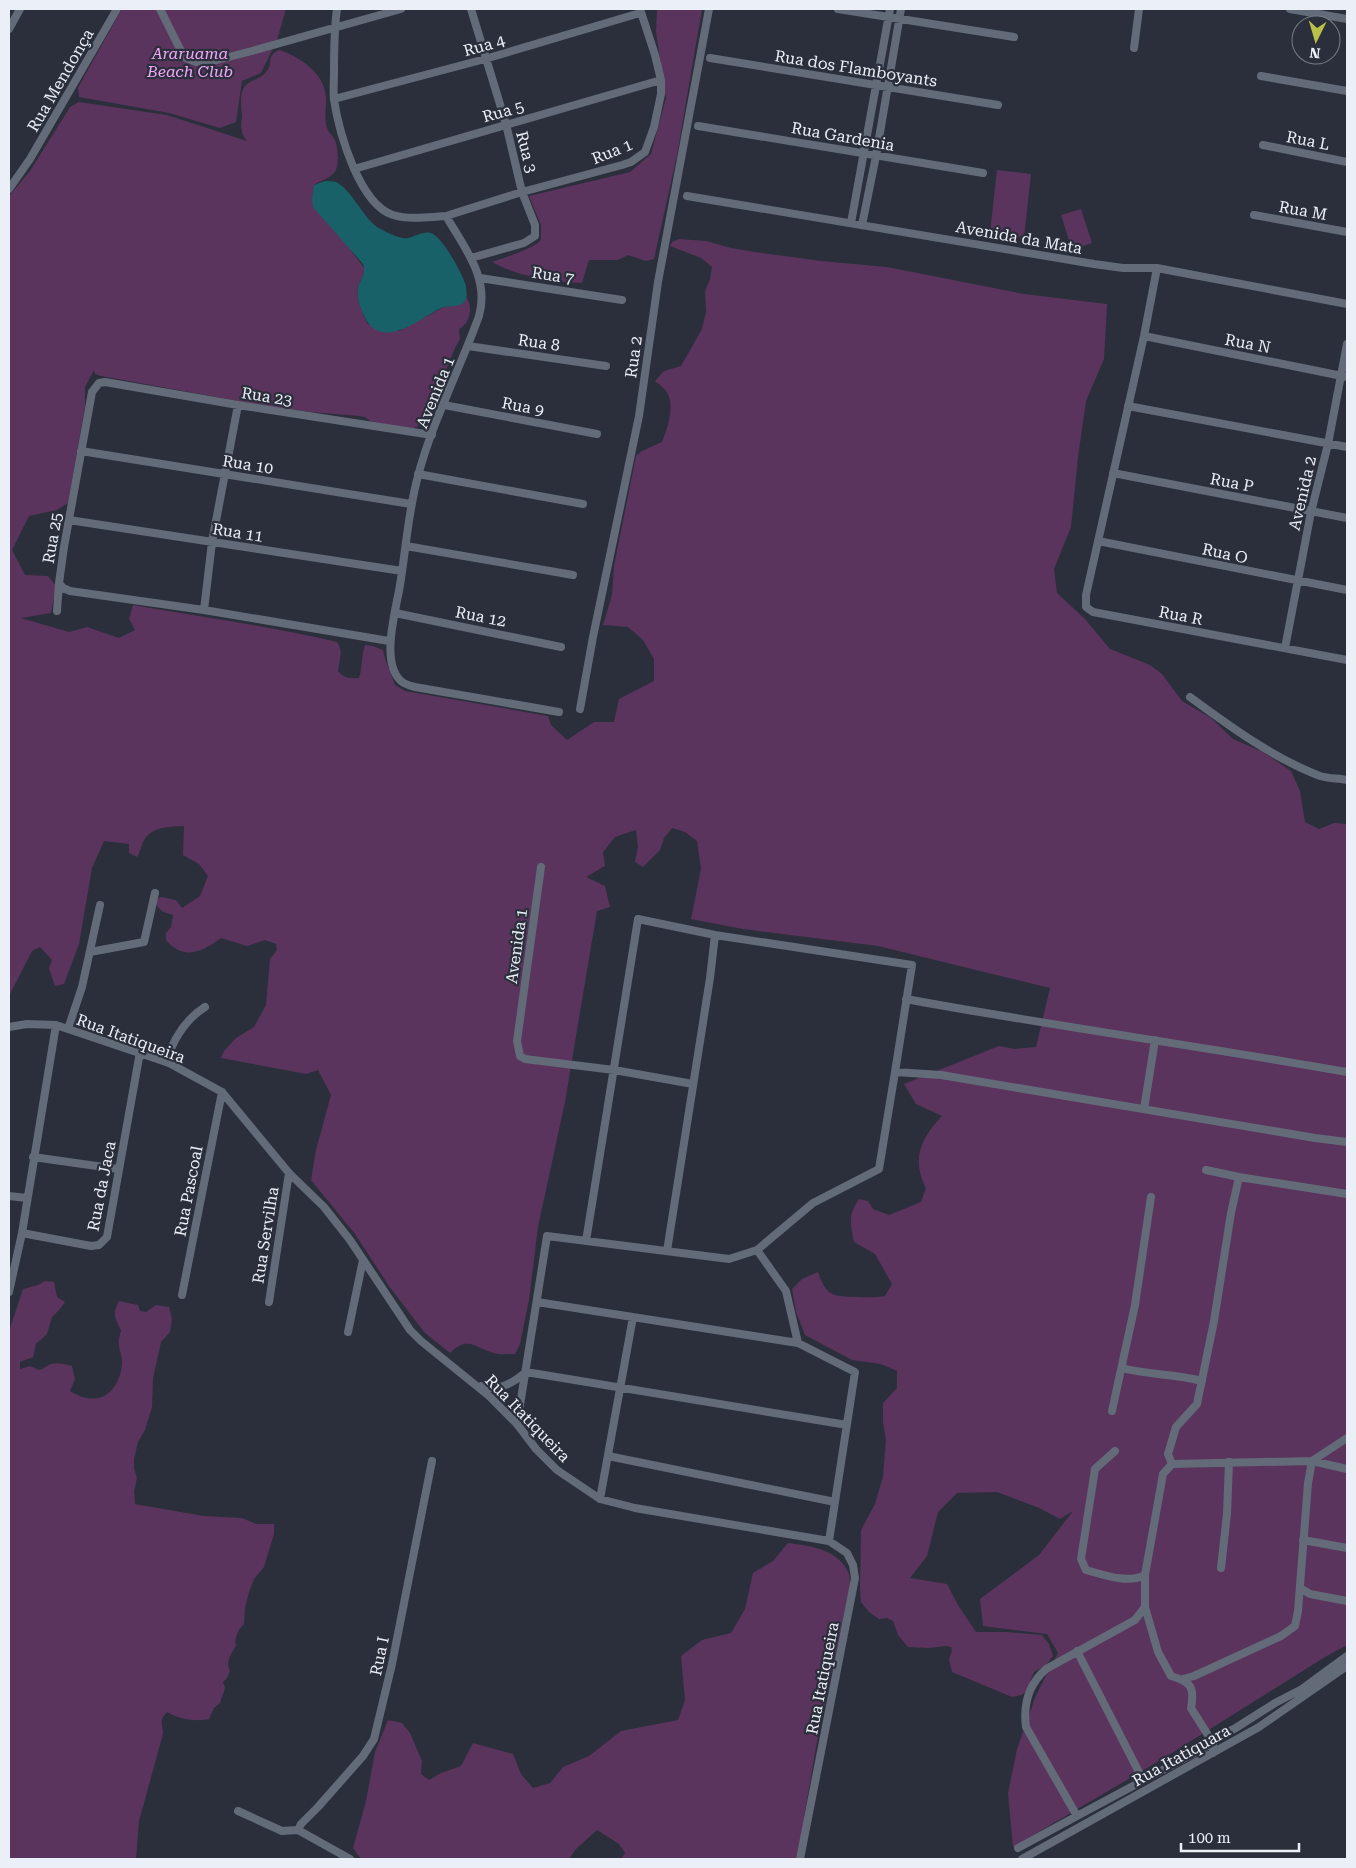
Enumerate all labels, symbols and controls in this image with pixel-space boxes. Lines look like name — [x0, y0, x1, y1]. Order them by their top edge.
north arrow — [1291, 15, 1341, 65]
street label: Rua Mendonça — [23, 25, 98, 135]
street label: Rua 4 — [461, 30, 507, 60]
park label: Araruama Beach Club — [146, 44, 233, 81]
text: N — [1309, 44, 1321, 61]
street label: Rua dos Flamboyants — [773, 46, 939, 91]
street label: Rua 5 — [480, 96, 526, 126]
street label: Rua Gardenia — [790, 118, 896, 155]
street label: Rua L — [1285, 127, 1331, 154]
street label: Rua 3 — [512, 129, 541, 175]
street label: Rua 1 — [589, 135, 635, 168]
street label: Rua M — [1277, 197, 1329, 224]
street label: Avenida da Mata — [954, 217, 1084, 258]
street label: Rua 7 — [530, 263, 575, 288]
street label: Rua 8 — [517, 330, 561, 355]
street label: Rua N — [1223, 330, 1273, 357]
street label: Rua 2 — [621, 335, 646, 379]
street label: Avenida 1 — [412, 353, 458, 431]
street label: Rua 23 — [240, 383, 294, 410]
street label: Rua 9 — [500, 393, 546, 420]
street label: Rua 10 — [221, 451, 275, 478]
street label: Avenida 2 — [1285, 454, 1320, 532]
street label: Rua P — [1209, 469, 1255, 496]
street label: Rua 25 — [39, 511, 66, 565]
street label: Rua 11 — [211, 519, 265, 546]
street label: Rua O — [1200, 539, 1249, 568]
street label: Rua 12 — [454, 602, 508, 631]
street label: Rua R — [1157, 602, 1205, 629]
street label: Avenida 1 — [502, 907, 531, 985]
street label: Rua Itatiqueira — [74, 1010, 188, 1067]
street label: Rua da Jaca — [83, 1139, 120, 1233]
street label: Rua Pascoal — [170, 1144, 207, 1238]
street label: Rua Servilha — [248, 1185, 283, 1285]
street label: Rua Itatiqueira — [481, 1371, 574, 1466]
street label: Rua Itatiqueira — [802, 1620, 843, 1736]
street label: Rua I — [366, 1635, 393, 1677]
street label: Rua Itatiquara — [1129, 1721, 1234, 1790]
scale bar — [1181, 1820, 1298, 1852]
text: 100 m — [1188, 1829, 1231, 1847]

